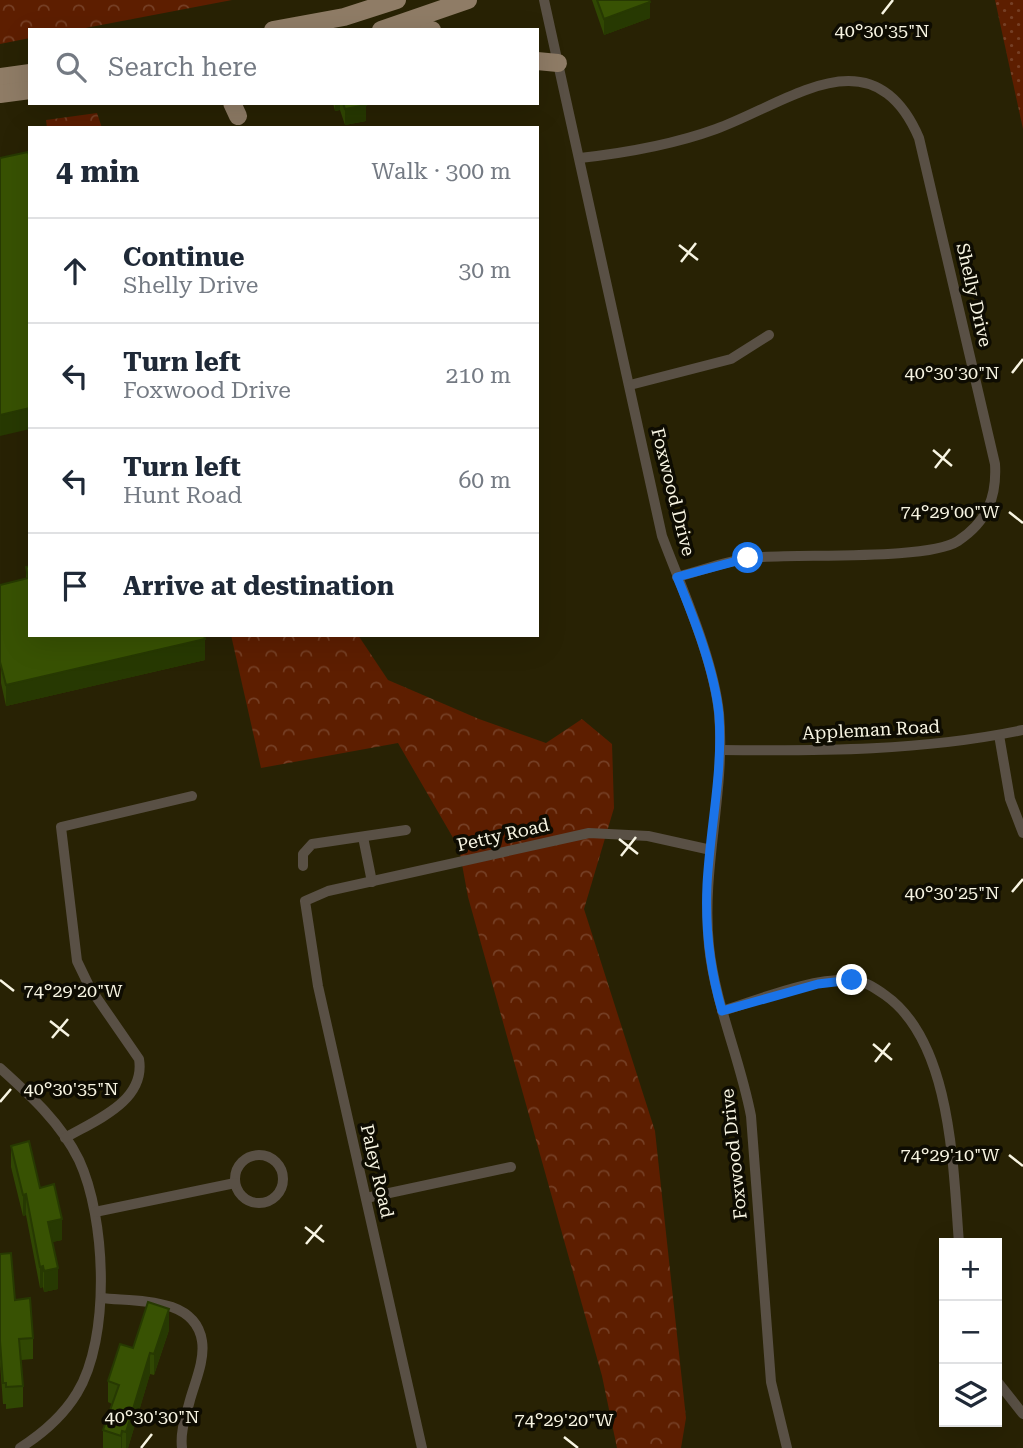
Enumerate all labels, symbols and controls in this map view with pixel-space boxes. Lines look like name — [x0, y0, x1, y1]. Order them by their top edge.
text: 40°30'35"N — [835, 20, 929, 41]
search box — [28, 28, 539, 105]
icon: search — [52, 48, 90, 86]
text: Search here — [108, 52, 257, 82]
text: 4 min — [56, 154, 139, 189]
text: Walk · 300 m — [372, 158, 511, 185]
street label: Shelly Drive — [952, 241, 997, 349]
text: Continue — [123, 242, 245, 272]
icon: ahead — [56, 252, 94, 290]
text: 30 m — [458, 257, 511, 284]
text: Shelly Drive — [123, 272, 258, 299]
text: Turn left — [123, 347, 241, 377]
icon: left — [56, 357, 94, 395]
text: 210 m — [446, 362, 511, 389]
text: 40°30'30"N — [905, 362, 999, 383]
text: Foxwood Drive — [123, 377, 291, 404]
street label: Foxwood Drive — [647, 426, 700, 558]
text: Turn left — [123, 452, 241, 482]
icon: left — [56, 462, 94, 500]
text: 60 m — [458, 467, 511, 494]
text: Hunt Road — [123, 482, 242, 509]
text: 74°29'00"W — [901, 501, 1000, 522]
route start — [732, 542, 763, 573]
icon: arrive — [56, 567, 94, 605]
text: Arrive at destination — [123, 571, 394, 601]
street label: Appleman Road — [801, 715, 941, 744]
street label: Petty Road — [455, 814, 552, 855]
text: 40°30'25"N — [905, 882, 999, 903]
route end — [836, 964, 867, 995]
text: 74°29'20"W — [24, 980, 123, 1001]
text: 40°30'35"N — [24, 1078, 118, 1099]
street label: Foxwood Drive — [716, 1088, 751, 1220]
street label: Paley Road — [357, 1122, 399, 1220]
text: 74°29'10"W — [901, 1144, 1000, 1165]
map controls — [939, 1238, 1002, 1427]
button: + — [939, 1238, 1002, 1301]
button: − — [939, 1301, 1002, 1364]
button: layers — [939, 1364, 1002, 1427]
text: 40°30'30"N — [105, 1406, 199, 1427]
text: 74°29'20"W — [515, 1409, 614, 1430]

